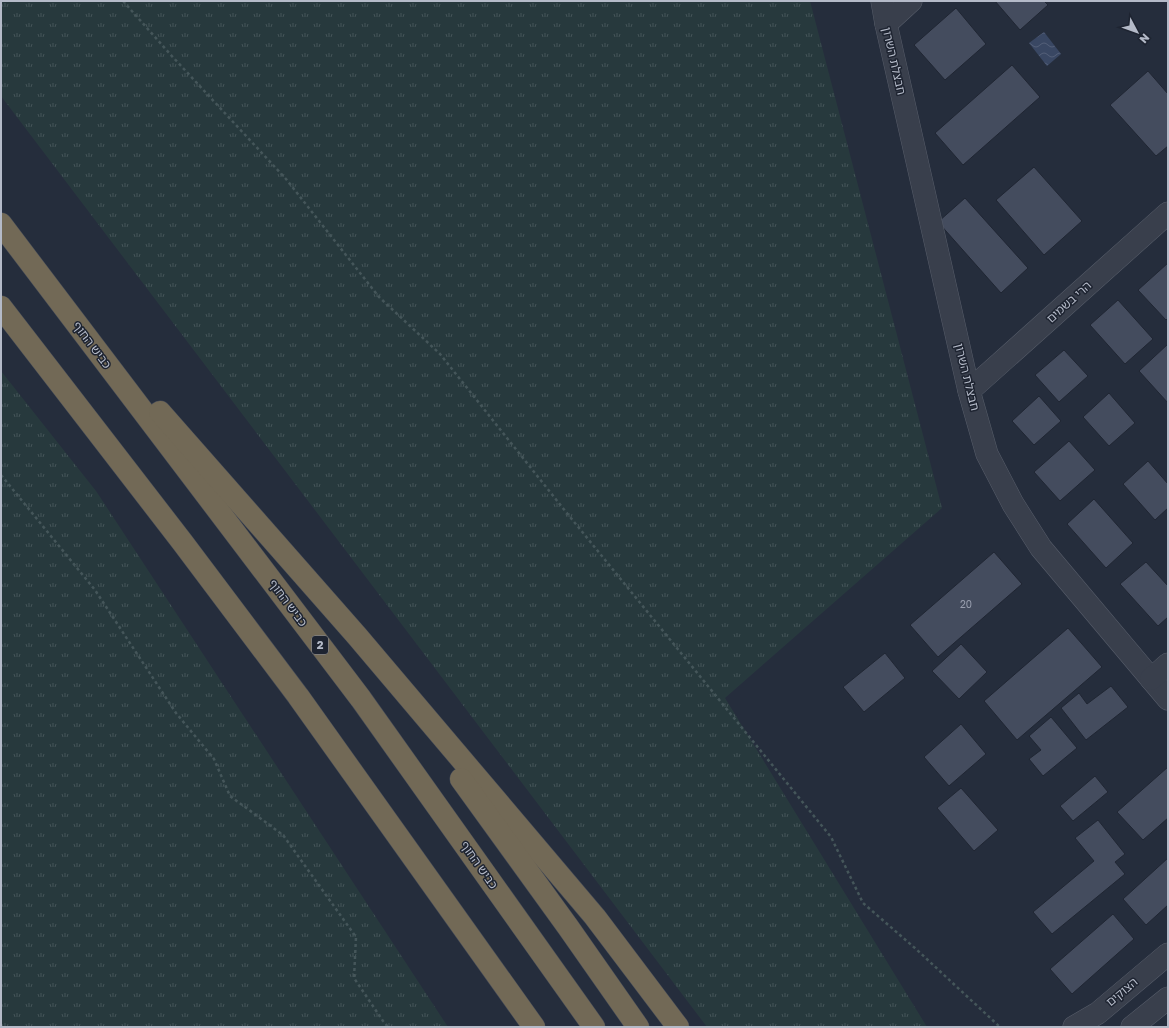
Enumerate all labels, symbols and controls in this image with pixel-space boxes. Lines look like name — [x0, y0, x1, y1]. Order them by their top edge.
north arrow — [1117, 12, 1157, 52]
street label: חבצלת השרון — [879, 26, 910, 96]
text: N — [1137, 31, 1153, 46]
street label: הרי בשמים — [1043, 278, 1094, 326]
street label: כביש החוף — [70, 318, 115, 371]
street label: חבצלת השרון — [952, 342, 983, 412]
street label: כביש החוף — [266, 576, 311, 629]
house number: 20 — [960, 598, 972, 610]
road number: 2 — [312, 636, 328, 654]
street label: כביש החוף — [458, 838, 501, 891]
street label: הצוקים — [1103, 974, 1141, 1009]

